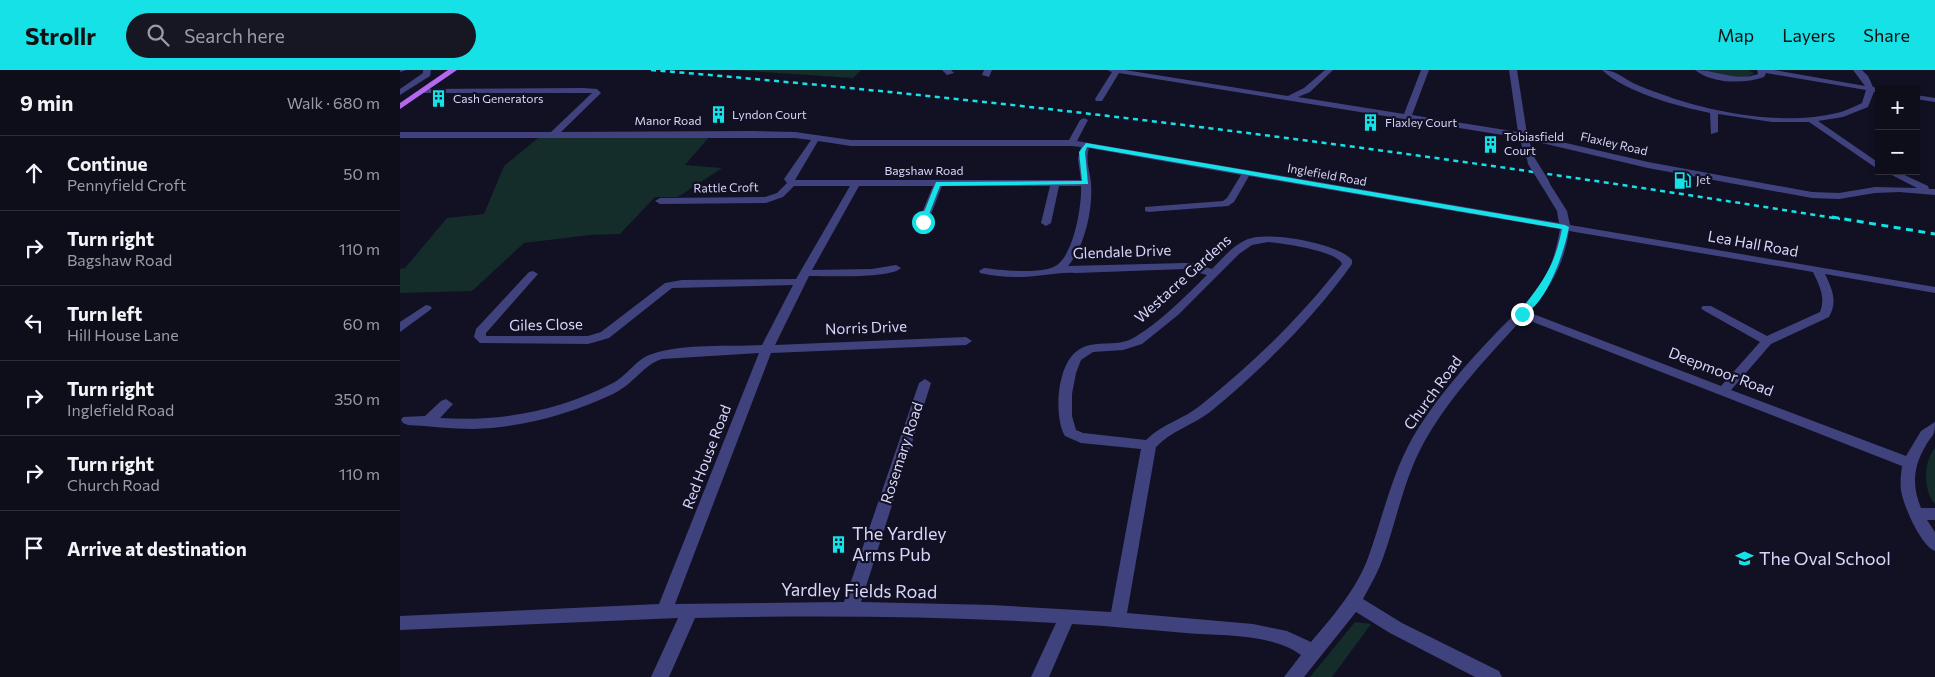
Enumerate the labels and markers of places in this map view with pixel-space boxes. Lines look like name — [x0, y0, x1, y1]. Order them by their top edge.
building icon: Cash Generators — [429, 89, 449, 109]
place label: Cash Generators — [453, 91, 543, 105]
building icon: Lyndon Court — [708, 105, 728, 125]
place label: Lyndon Court — [732, 107, 807, 121]
building icon: Flaxley Court — [1361, 113, 1381, 133]
place label: Flaxley Court — [1385, 115, 1457, 129]
place label: Tobiasfield Court — [1504, 129, 1564, 157]
building icon: Tobiasfield Court — [1480, 134, 1500, 154]
fuel station icon: Jet — [1672, 170, 1692, 190]
place label: Jet — [1696, 172, 1711, 187]
place label: The Yardley Arms Pub — [852, 522, 947, 565]
building icon: The Yardley Arms Pub — [828, 534, 848, 554]
place label: The Oval School — [1759, 547, 1891, 569]
school or university icon: The Oval School — [1735, 549, 1755, 569]

